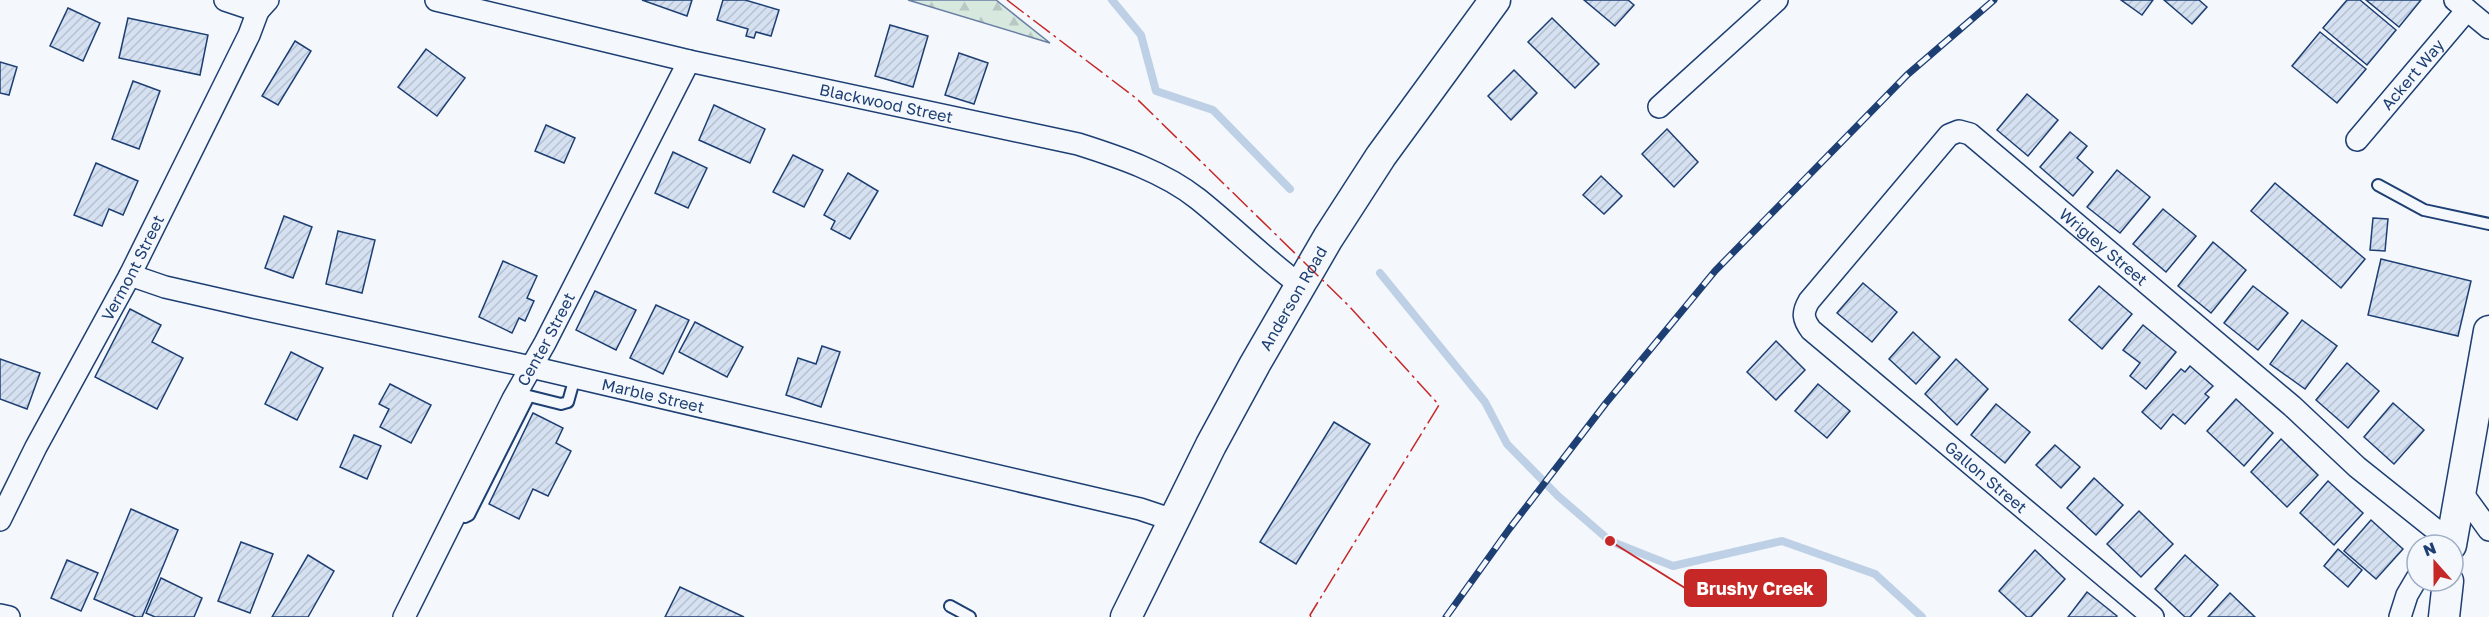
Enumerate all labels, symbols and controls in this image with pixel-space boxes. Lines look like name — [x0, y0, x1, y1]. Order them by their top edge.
street label: Ackert Way — [2377, 35, 2448, 114]
street label: Blackwood Street — [818, 79, 955, 127]
street label: Wrigley Street — [2055, 204, 2152, 290]
street label: Vermont Street — [97, 212, 168, 324]
street label: Anderson Road — [1255, 243, 1331, 354]
street label: Center Street — [513, 289, 579, 389]
street label: Marble Street — [600, 374, 706, 417]
street label: Gallon Street — [1941, 437, 2031, 517]
north arrow — [2405, 533, 2465, 593]
text: N — [2420, 537, 2439, 561]
callout: Brushy Creek — [1685, 570, 1826, 606]
text: Brushy Creek — [1696, 577, 1814, 599]

